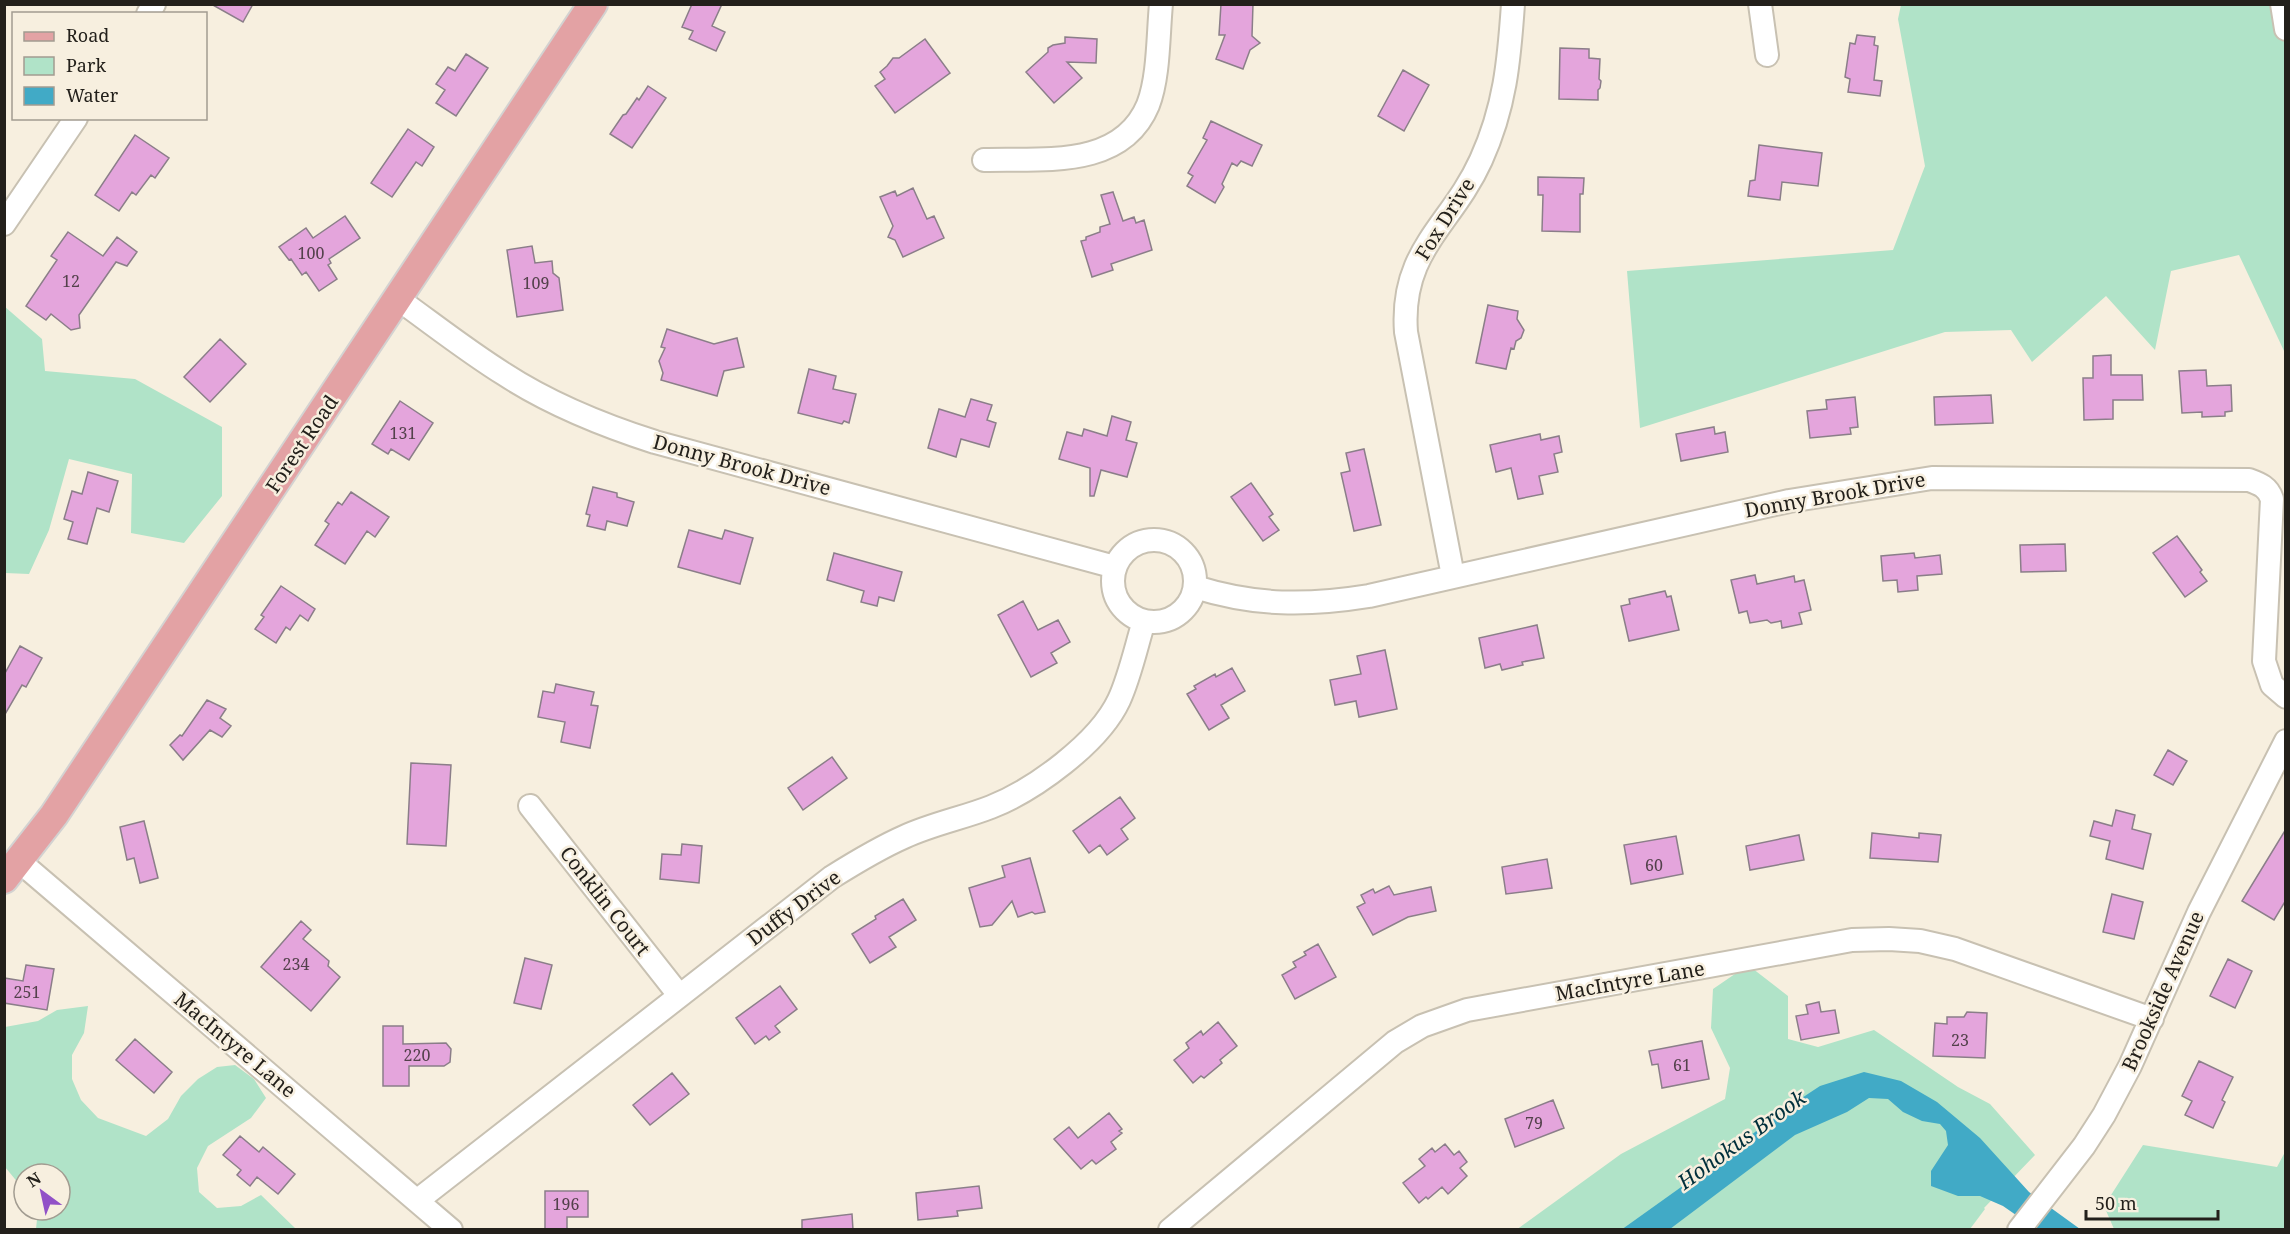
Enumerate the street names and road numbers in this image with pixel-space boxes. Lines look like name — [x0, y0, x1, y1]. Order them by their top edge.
street label: Fox Drive — [1409, 173, 1480, 265]
street label: Forest Road — [259, 390, 344, 498]
street label: Donny Brook Drive — [650, 428, 834, 501]
street label: Donny Brook Drive — [1742, 465, 1927, 524]
street label: Conklin Court — [554, 840, 657, 961]
street label: Duffy Drive — [741, 864, 846, 952]
street label: Brookside Avenue — [2115, 907, 2210, 1075]
street label: MacIntyre Lane — [1553, 954, 1707, 1007]
street label: MacIntyre Lane — [169, 986, 302, 1104]

